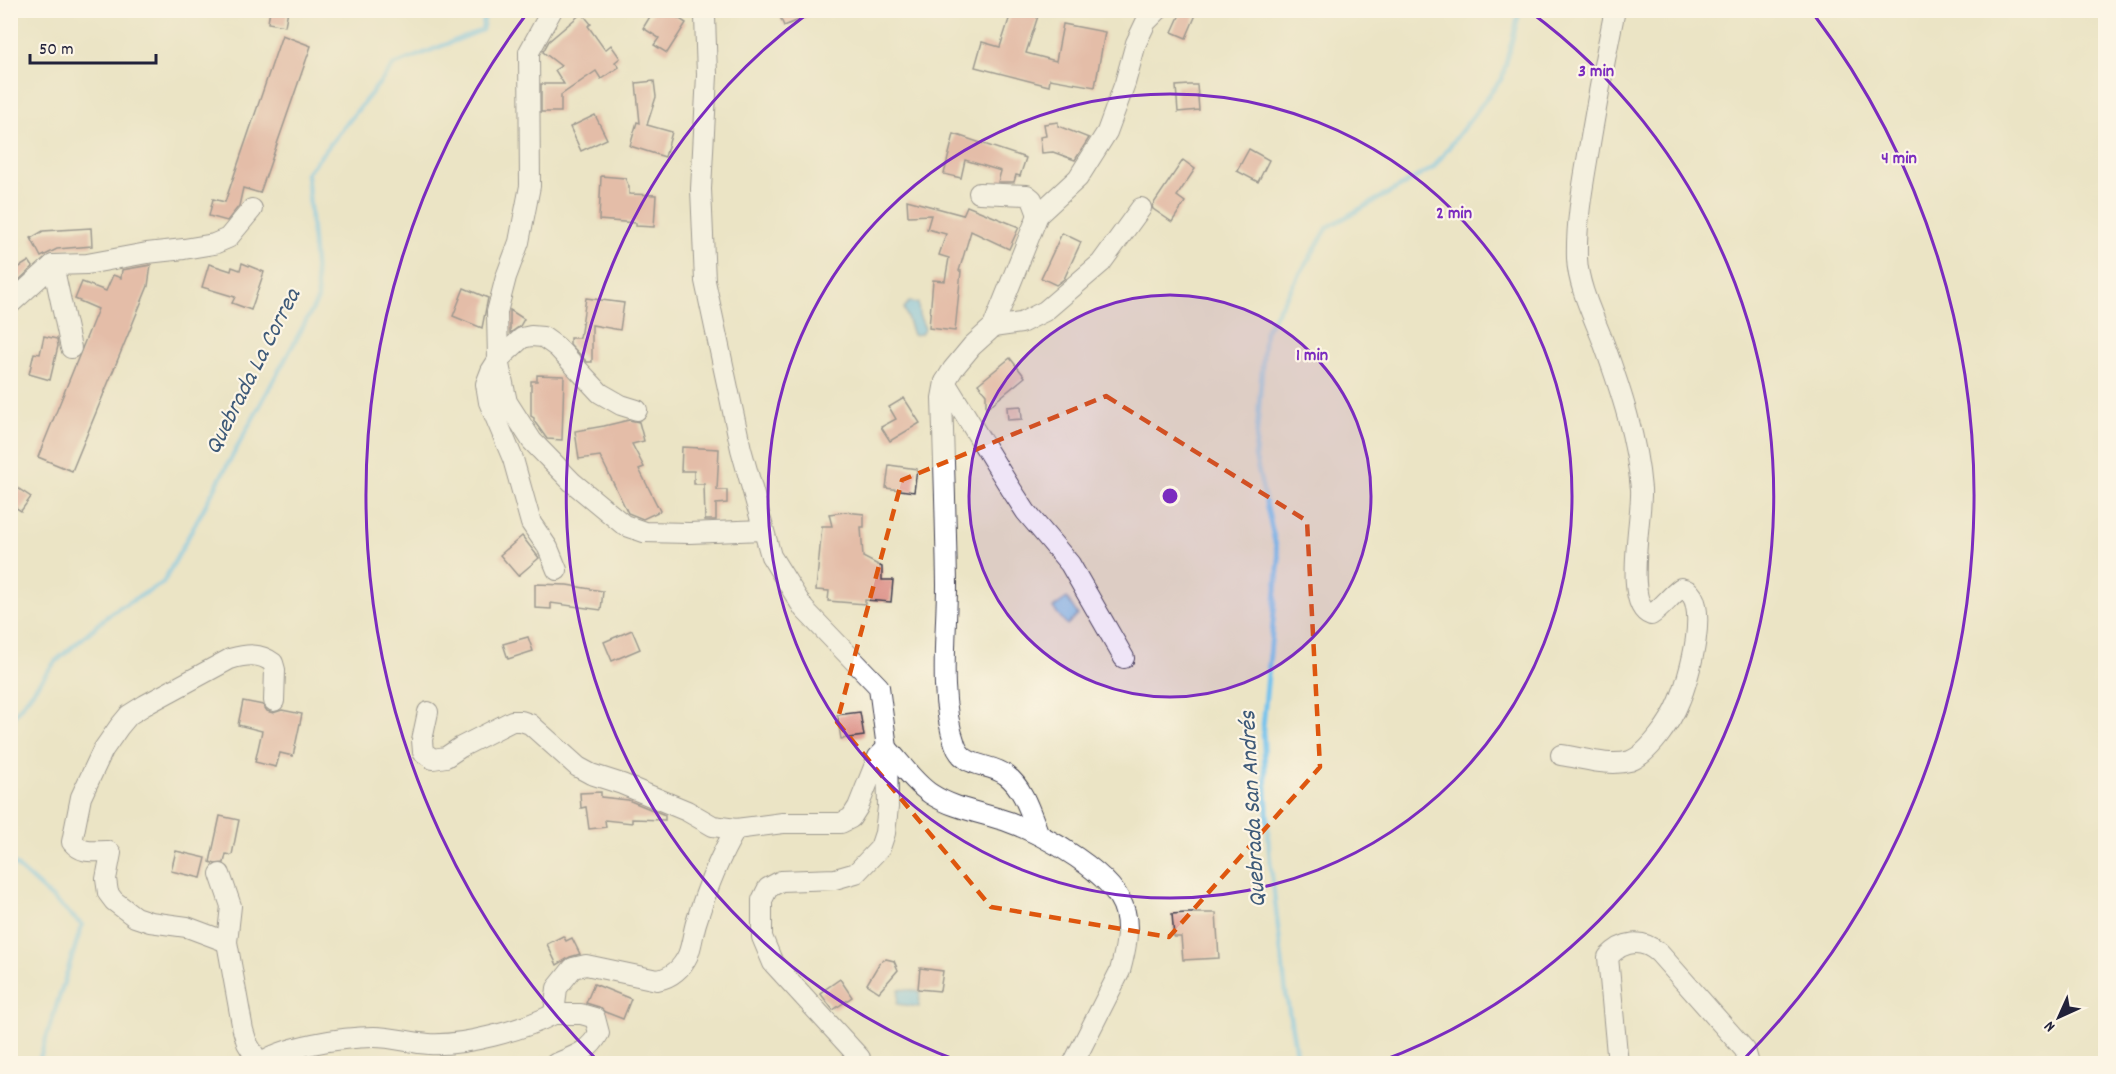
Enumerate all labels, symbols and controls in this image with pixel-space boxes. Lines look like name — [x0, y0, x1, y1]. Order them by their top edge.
scale bar — [30, 27, 156, 65]
text: 50 m — [39, 38, 74, 63]
text: 3 min — [1578, 60, 1614, 85]
text: 4 min — [1881, 147, 1917, 172]
text: 2 min — [1436, 202, 1472, 227]
water label: Quebrada La Correa — [197, 282, 311, 461]
text: 1 min — [1296, 344, 1328, 369]
centre of rings — [1160, 486, 1180, 506]
water label: Quebrada San Andrés — [1232, 709, 1276, 908]
north arrow — [2029, 987, 2089, 1047]
text: N — [2039, 1015, 2061, 1037]

